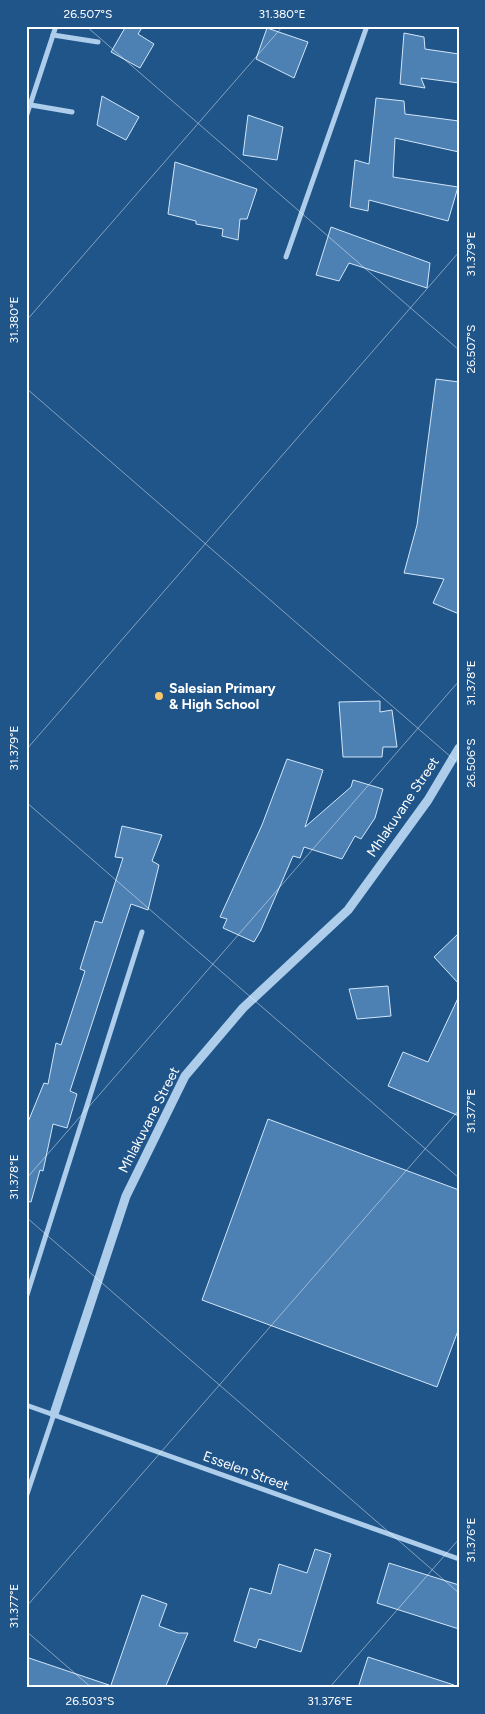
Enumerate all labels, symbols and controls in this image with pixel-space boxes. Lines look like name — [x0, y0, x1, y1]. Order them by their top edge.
text: 26.507°S — [64, 7, 112, 21]
text: 31.380°E — [258, 7, 306, 21]
text: 31.379°E — [464, 231, 478, 277]
text: 31.380°E — [7, 296, 21, 344]
text: 26.507°S — [464, 325, 478, 373]
text: 31.378°E — [464, 660, 478, 706]
place label: Salesian Primary & High School — [169, 680, 276, 713]
marker: Salesian Primary & High School — [153, 690, 165, 702]
text: 31.379°E — [7, 725, 21, 771]
text: 26.506°S — [464, 738, 478, 788]
street label: Mhlakuvane Street — [363, 754, 443, 860]
street label: Mhlakuvane Street — [115, 1064, 183, 1176]
text: 31.377°E — [464, 1089, 478, 1133]
text: 31.378°E — [7, 1154, 21, 1200]
street label: Esselen Street — [201, 1448, 291, 1494]
text: 31.376°E — [464, 1517, 478, 1563]
text: 31.377°E — [7, 1584, 21, 1628]
text: 26.503°S — [66, 1694, 114, 1708]
text: 31.376°E — [307, 1694, 353, 1708]

